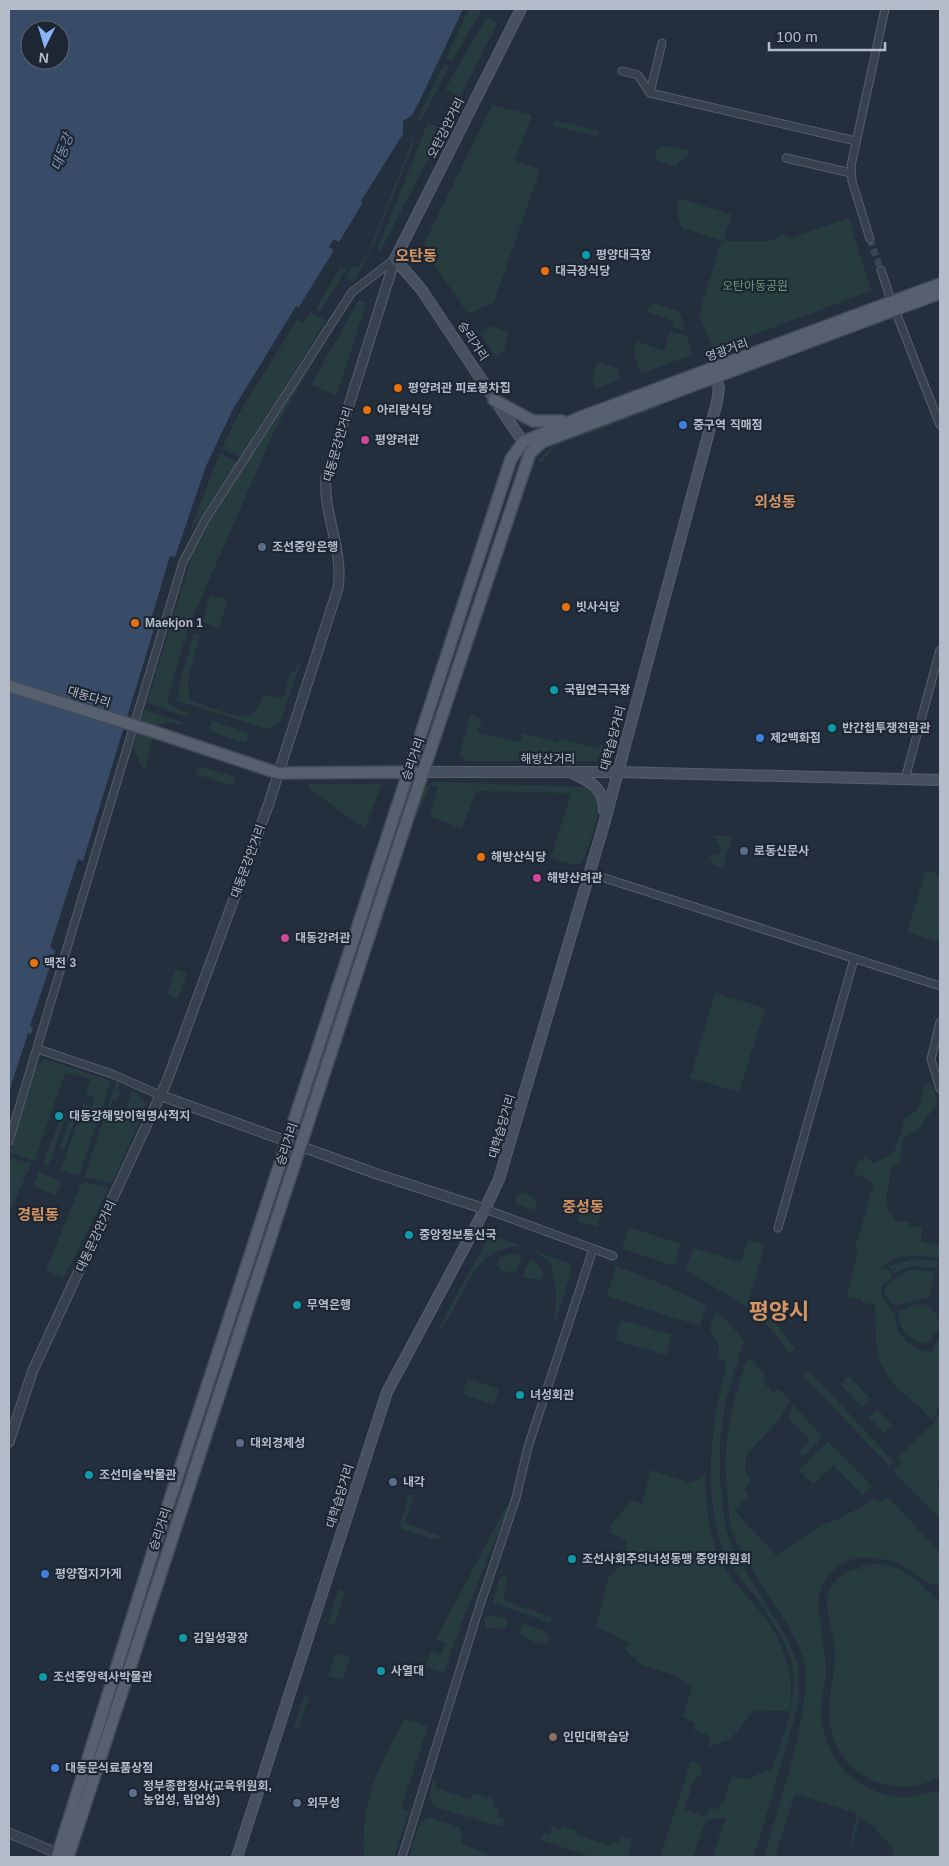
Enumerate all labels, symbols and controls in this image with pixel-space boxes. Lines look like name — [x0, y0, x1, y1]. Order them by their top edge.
north arrow — [20, 20, 70, 70]
scale bar — [769, 20, 885, 52]
text: 100 m — [776, 28, 818, 45]
text: N — [38, 50, 50, 66]
street label: 오탄강안거리 — [425, 95, 467, 161]
water label: 대동강 — [48, 129, 77, 173]
district label: 오탄동 — [395, 247, 437, 264]
place label: 평양대극장 — [596, 248, 651, 262]
marker: 평양대극장 — [580, 249, 592, 261]
place label: 대극장식당 — [555, 264, 610, 278]
marker: 대극장식당 — [539, 265, 551, 277]
park label: 오탄아동공원 — [722, 279, 788, 293]
street label: 승리거리 — [455, 319, 491, 363]
street label: 영광거리 — [704, 336, 750, 364]
place label: 평양려관 피로봉차집 — [408, 381, 511, 395]
marker: 평양려관 피로봉차집 — [392, 382, 404, 394]
place label: 아리랑식당 — [377, 403, 432, 417]
marker: 아리랑식당 — [361, 404, 373, 416]
street label: 대동문강안거리 — [321, 405, 355, 483]
place label: 중구역 직매점 — [693, 418, 763, 432]
marker: 중구역 직매점 — [677, 419, 689, 431]
place label: 평양려관 — [375, 433, 419, 447]
marker: 평양려관 — [359, 434, 371, 446]
district label: 외성동 — [754, 493, 796, 510]
place label: 조선중앙은행 — [272, 540, 338, 554]
marker: 조선중앙은행 — [256, 541, 268, 553]
place label: 빗사식당 — [576, 600, 620, 614]
marker: 빗사식당 — [560, 601, 572, 613]
place label: Maekjon 1 — [145, 616, 203, 630]
marker: Maekjon 1 — [129, 617, 141, 629]
place label: 국립연극극장 — [564, 683, 630, 697]
street label: 대동다리 — [66, 684, 112, 710]
marker: 국립연극극장 — [548, 684, 560, 696]
street label: 대학습당거리 — [598, 704, 628, 772]
place label: 반간첩투쟁전람관 — [842, 721, 930, 735]
marker: 반간첩투쟁전람관 — [826, 722, 838, 734]
place label: 제2백화점 — [770, 731, 821, 745]
marker: 제2백화점 — [754, 732, 766, 744]
street label: 승리거리 — [399, 736, 427, 782]
street label: 해방산거리 — [520, 752, 576, 766]
street label: 대동문강안거리 — [228, 822, 268, 900]
place label: 로동신문사 — [754, 844, 809, 858]
marker: 로동신문사 — [738, 845, 750, 857]
place label: 해방산식당 — [491, 850, 546, 864]
marker: 해방산식당 — [475, 851, 487, 863]
place label: 해방산려관 — [547, 871, 602, 885]
marker: 해방산려관 — [531, 872, 543, 884]
place label: 대동강려관 — [295, 931, 350, 945]
marker: 대동강려관 — [279, 932, 291, 944]
place label: 맥전 3 — [44, 956, 76, 970]
marker: 맥전 3 — [28, 957, 40, 969]
street label: 대학습당거리 — [486, 1092, 518, 1160]
place label: 대동강해맞이혁명사적지 — [69, 1109, 190, 1123]
marker: 대동강해맞이혁명사적지 — [53, 1110, 65, 1122]
street label: 승리거리 — [274, 1121, 300, 1167]
street label: 대동문강안거리 — [73, 1198, 119, 1274]
district label: 중성동 — [562, 1198, 604, 1215]
district label: 경림동 — [17, 1206, 59, 1223]
place label: 중앙정보통신국 — [419, 1228, 496, 1242]
marker: 중앙정보통신국 — [403, 1229, 415, 1241]
place label: 무역은행 — [307, 1298, 351, 1312]
marker: 무역은행 — [291, 1299, 303, 1311]
district label: 평양시 — [749, 1299, 809, 1324]
place label: 녀성회관 — [530, 1388, 574, 1402]
marker: 녀성회관 — [514, 1389, 526, 1401]
place label: 대외경제성 — [250, 1436, 305, 1450]
marker: 대외경제성 — [234, 1437, 246, 1449]
street label: 대학습당거리 — [324, 1462, 356, 1530]
place label: 조선미술박물관 — [99, 1468, 176, 1482]
marker: 조선미술박물관 — [83, 1469, 95, 1481]
place label: 내각 — [403, 1475, 425, 1489]
marker: 내각 — [387, 1476, 399, 1488]
street label: 승리거리 — [147, 1506, 173, 1552]
place label: 조선사회주의녀성동맹 중앙위원회 — [582, 1552, 751, 1566]
marker: 조선사회주의녀성동맹 중앙위원회 — [566, 1553, 578, 1565]
place label: 평양접지가게 — [55, 1567, 121, 1581]
marker: 평양접지가게 — [39, 1568, 51, 1580]
place label: 김일성광장 — [193, 1631, 248, 1645]
marker: 김일성광장 — [177, 1632, 189, 1644]
place label: 사열대 — [391, 1664, 424, 1678]
marker: 사열대 — [375, 1665, 387, 1677]
place label: 조선중앙력사박물관 — [53, 1670, 152, 1684]
marker: 조선중앙력사박물관 — [37, 1671, 49, 1683]
place label: 인민대학습당 — [563, 1730, 629, 1744]
marker: 인민대학습당 — [547, 1731, 559, 1743]
place label: 대동문식료품상점 — [65, 1761, 153, 1775]
marker: 대동문식료품상점 — [49, 1762, 61, 1774]
place label: 정부종합청사(교육위원회, 농업성, 림업성) — [143, 1779, 272, 1807]
marker: 정부종합청사(교육위원회, 농업성, 림업성) — [127, 1787, 139, 1799]
place label: 외무성 — [307, 1796, 340, 1810]
marker: 외무성 — [291, 1797, 303, 1809]

